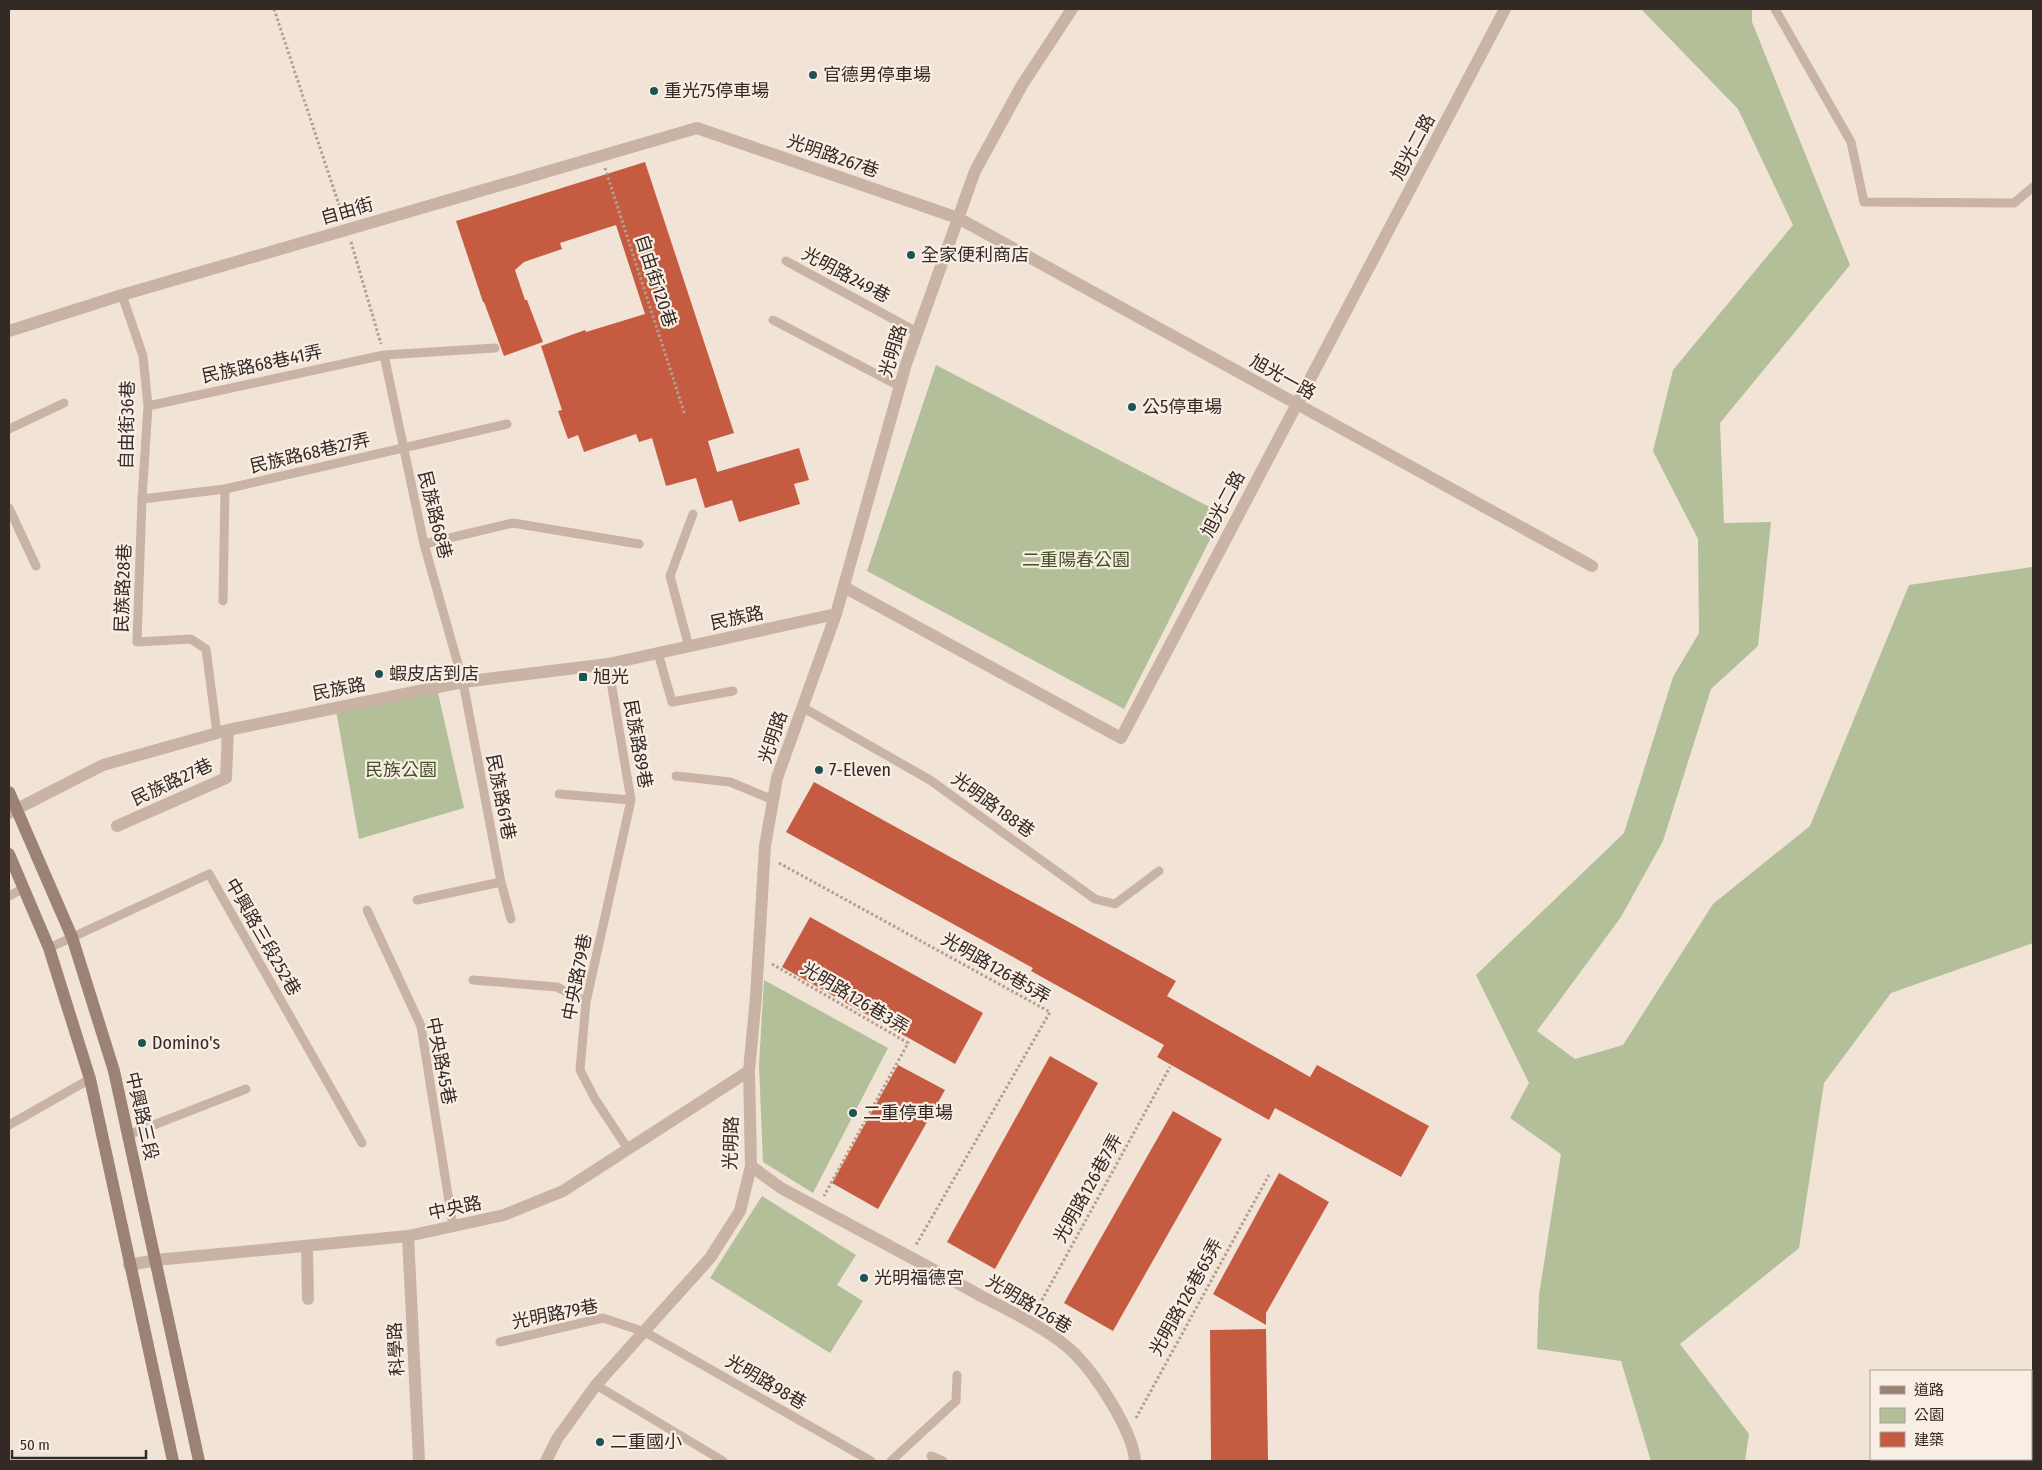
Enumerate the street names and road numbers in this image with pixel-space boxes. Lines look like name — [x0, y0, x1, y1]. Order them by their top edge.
street label: 旭光二路 — [1386, 110, 1440, 184]
street label: 光明路267巷 — [784, 130, 882, 182]
street label: 自由街 — [318, 193, 376, 229]
street label: 自由街120巷 — [631, 232, 681, 330]
street label: 光明路249巷 — [798, 243, 894, 307]
street label: 光明路 — [875, 322, 911, 380]
street label: 民族路68巷41弄 — [200, 340, 324, 388]
street label: 旭光一路 — [1246, 350, 1320, 404]
street label: 自由街36巷 — [115, 380, 139, 470]
street label: 民族路68巷27弄 — [248, 428, 372, 478]
street label: 旭光二路 — [1196, 467, 1250, 541]
street label: 民族路68巷 — [413, 469, 457, 561]
street label: 民族路28巷 — [110, 543, 136, 633]
street label: 民族路 — [708, 602, 766, 634]
street label: 民族路 — [310, 673, 368, 705]
street label: 民族路89巷 — [619, 698, 657, 790]
street label: 光明路 — [754, 708, 792, 766]
street label: 民族路61巷 — [482, 752, 520, 842]
street label: 民族路27巷 — [128, 754, 216, 810]
street label: 光明路188巷 — [947, 768, 1039, 842]
street label: 中興路三段252巷 — [220, 874, 306, 1000]
street label: 光明路126巷5弄 — [938, 928, 1054, 1008]
street label: 中央路79巷 — [558, 932, 596, 1022]
street label: 光明路126巷3弄 — [797, 957, 913, 1039]
street label: 中央路45巷 — [422, 1015, 460, 1107]
street label: 中興路三段 — [121, 1070, 163, 1162]
street label: 光明路 — [719, 1116, 743, 1170]
street label: 光明路126巷7弄 — [1049, 1130, 1127, 1246]
street label: 中央路 — [426, 1192, 484, 1224]
street label: 光明路126巷65弄 — [1145, 1234, 1227, 1360]
street label: 光明路126巷 — [982, 1270, 1076, 1338]
street label: 光明路79巷 — [510, 1295, 600, 1333]
street label: 科學路 — [384, 1321, 408, 1377]
street label: 光明路98巷 — [722, 1350, 810, 1414]

